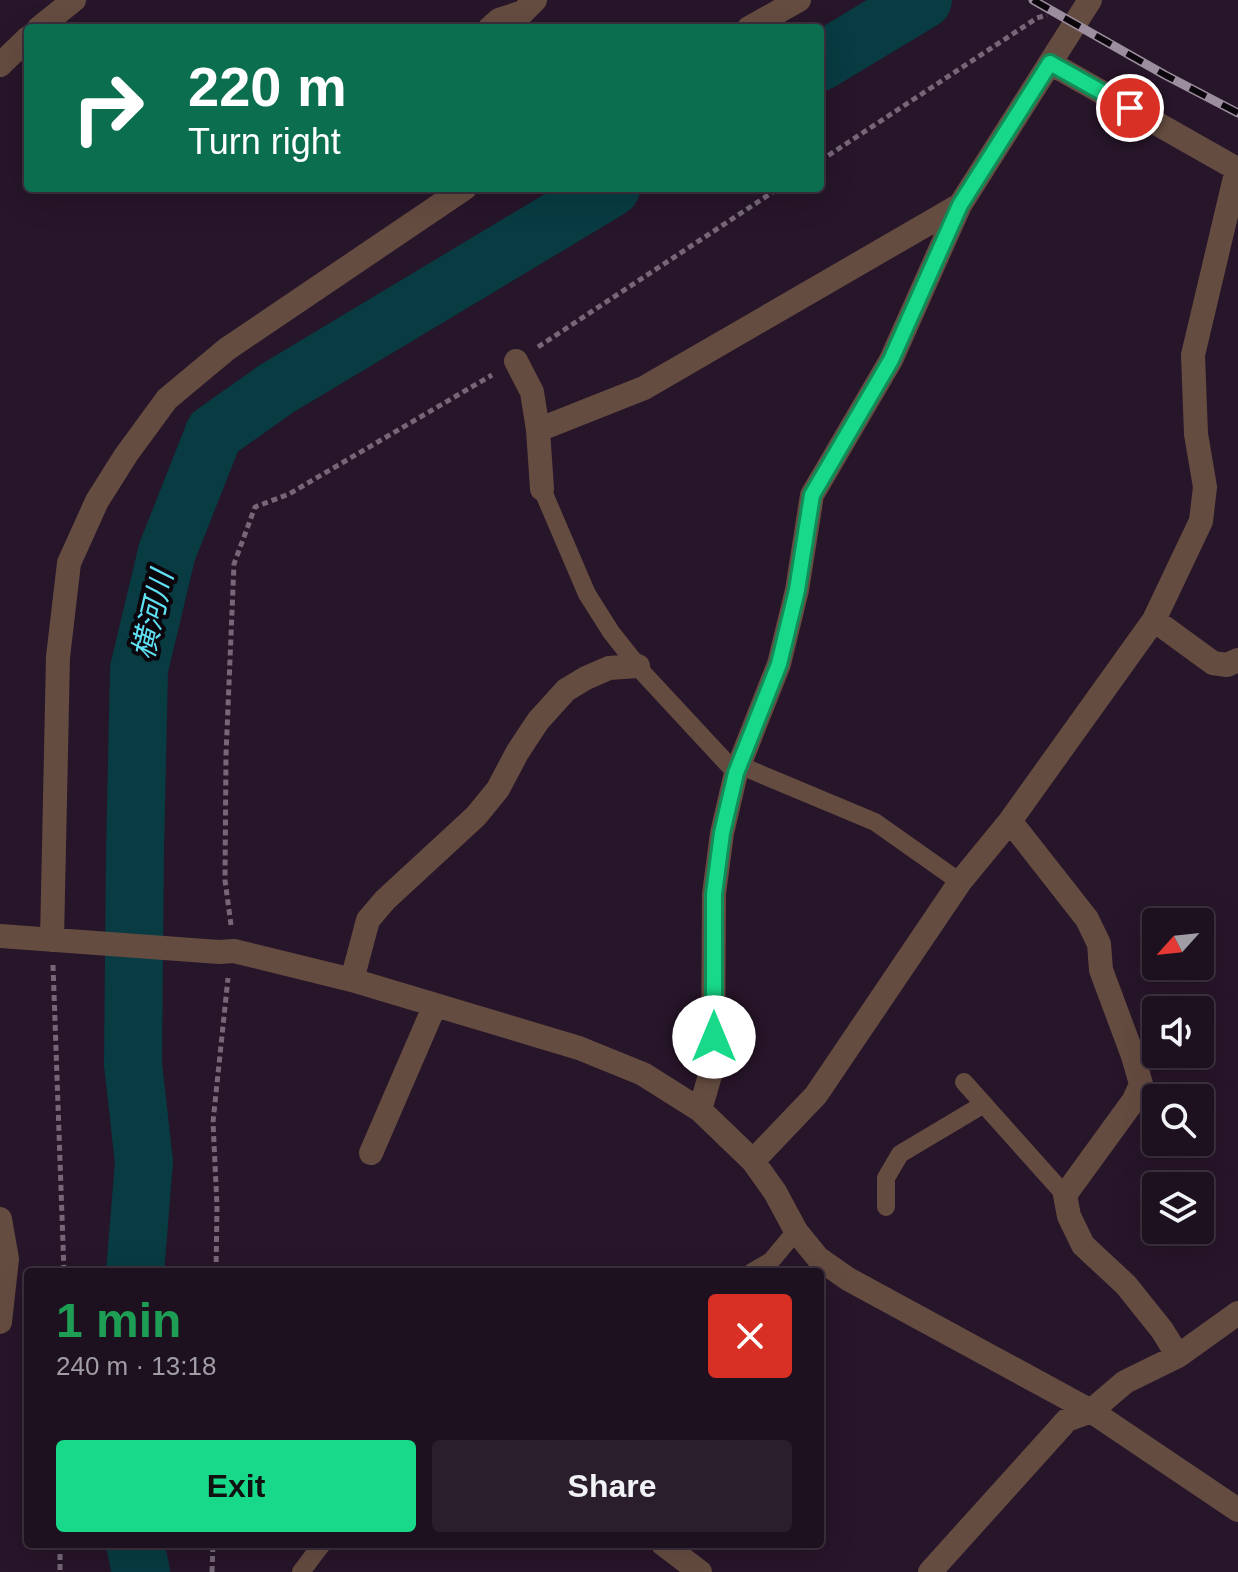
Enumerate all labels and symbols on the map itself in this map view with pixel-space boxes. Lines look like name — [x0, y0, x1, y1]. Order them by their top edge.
pin — [1096, 74, 1164, 142]
water label: 横河川 — [126, 564, 179, 662]
north arrow — [1142, 908, 1214, 980]
position arrow — [672, 995, 756, 1079]

